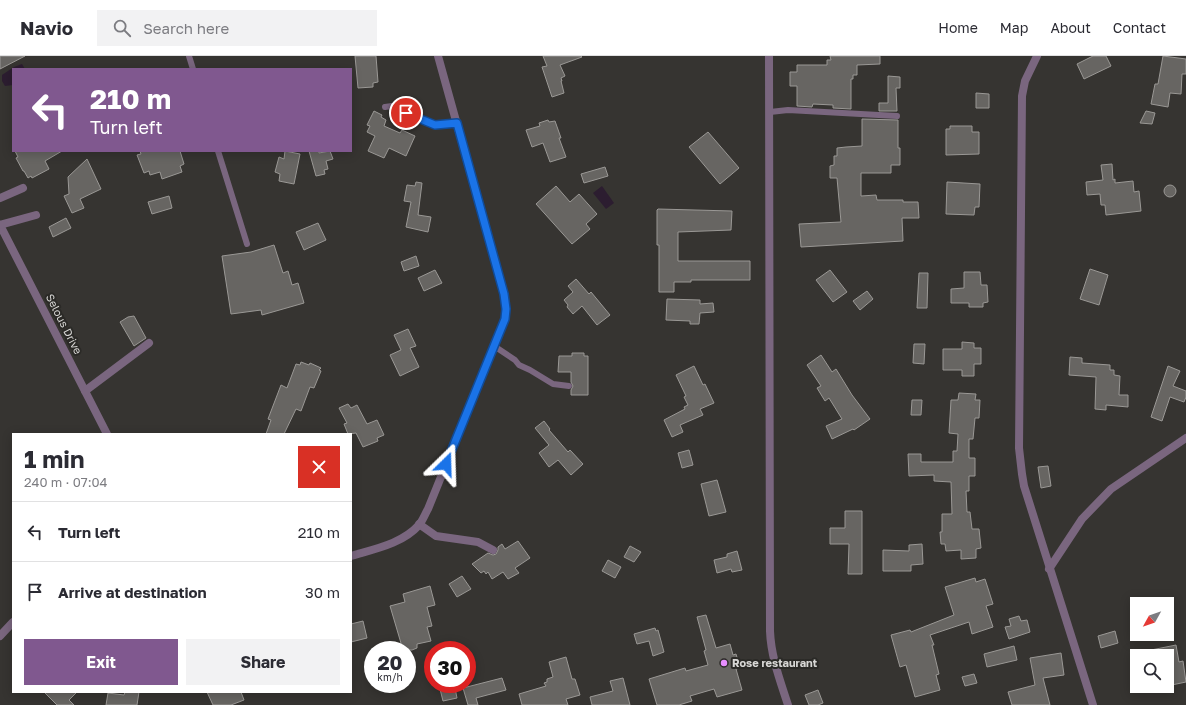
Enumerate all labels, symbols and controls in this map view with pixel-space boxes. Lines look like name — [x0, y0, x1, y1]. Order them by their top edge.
search box — [97, 10, 377, 46]
text: Navio — [20, 16, 73, 39]
icon: search — [111, 17, 133, 39]
text: Search here — [143, 19, 229, 37]
text: Home — [938, 19, 978, 36]
text: Map — [1000, 19, 1028, 36]
text: About — [1050, 19, 1091, 36]
text: Contact — [1113, 19, 1166, 36]
text: 210 m — [90, 82, 171, 115]
icon: left — [24, 84, 76, 136]
pin — [389, 96, 423, 130]
icon: arrive — [395, 102, 417, 124]
text: Turn left — [90, 116, 163, 138]
street label: Selous Drive — [44, 291, 85, 356]
position arrow — [425, 443, 467, 485]
text: 1 min — [24, 444, 84, 473]
button: close — [298, 446, 340, 488]
text: 240 m · 07:04 — [24, 474, 108, 490]
icon: left — [24, 521, 46, 543]
text: Turn left — [58, 523, 120, 541]
text: 210 m — [298, 523, 340, 541]
icon: arrive — [24, 581, 46, 603]
text: Arrive at destination — [58, 583, 207, 601]
text: 30 m — [305, 583, 340, 601]
north arrow — [1130, 597, 1174, 641]
map controls — [1130, 597, 1174, 693]
button: Exit — [24, 639, 178, 685]
button: Share — [186, 639, 340, 685]
speed limit sign: 30 — [424, 641, 476, 693]
button: search — [1130, 649, 1174, 693]
text: 20 — [377, 650, 403, 674]
place label: Rose restaurant — [732, 656, 818, 669]
marker: Rose restaurant — [719, 658, 729, 668]
text: km/h — [377, 671, 403, 683]

